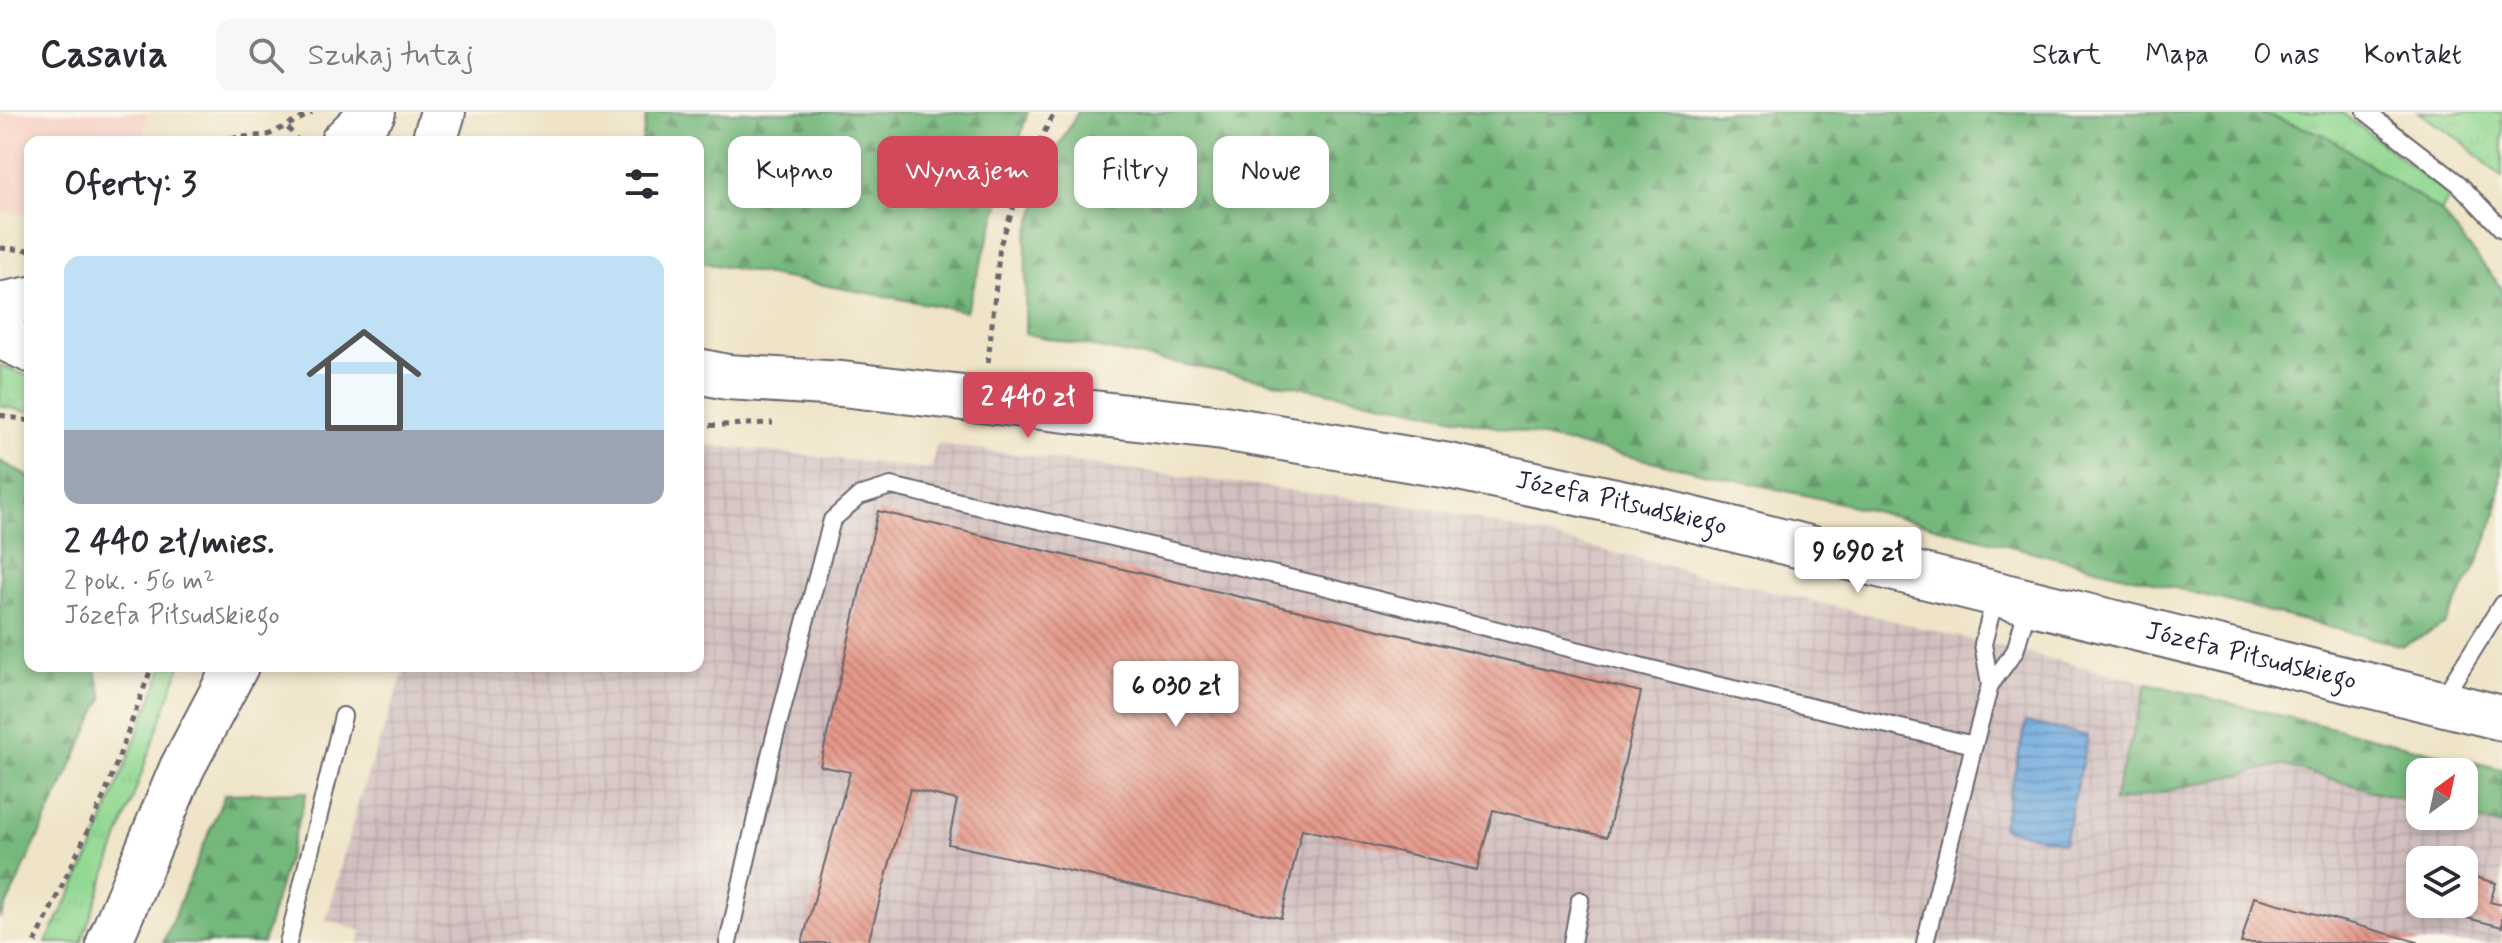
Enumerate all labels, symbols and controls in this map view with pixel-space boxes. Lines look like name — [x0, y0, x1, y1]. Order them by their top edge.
search box — [216, 19, 776, 91]
text: Casavia — [40, 31, 168, 80]
icon: search — [244, 33, 288, 77]
text: Szukaj tutaj — [308, 36, 474, 75]
text: Start — [2032, 37, 2101, 74]
text: Mapa — [2145, 37, 2209, 74]
text: O nas — [2253, 37, 2320, 74]
text: Kontakt — [2364, 37, 2462, 74]
chip: Kupno — [728, 136, 861, 208]
chip: Wynajem — [877, 136, 1058, 208]
chip: Filtry — [1074, 136, 1197, 208]
chip: Nowe — [1213, 136, 1329, 208]
text: Oferty: 3 — [64, 162, 197, 207]
icon: filters — [620, 162, 664, 206]
icon: home — [292, 308, 436, 452]
pin: 2 440 zł — [945, 372, 1111, 440]
text: 2 440 zł — [981, 381, 1075, 415]
street label: Józefa Piłsudskiego — [1513, 463, 1731, 544]
text: 2 440 zł/mies. — [64, 520, 274, 565]
pin: 9 690 zł — [1775, 527, 1941, 595]
text: 9 690 zł — [1812, 536, 1904, 570]
text: 2 pok. · 56 m² — [64, 565, 215, 599]
text: Józefa Piłsudskiego — [64, 599, 280, 633]
street label: Józefa Piłsudskiego — [2142, 614, 2360, 699]
pin: 6 030 zł — [1093, 661, 1259, 729]
text: 6 030 zł — [1131, 670, 1221, 704]
north arrow — [2406, 758, 2478, 830]
map controls — [2406, 758, 2478, 918]
button: layers — [2406, 846, 2478, 918]

